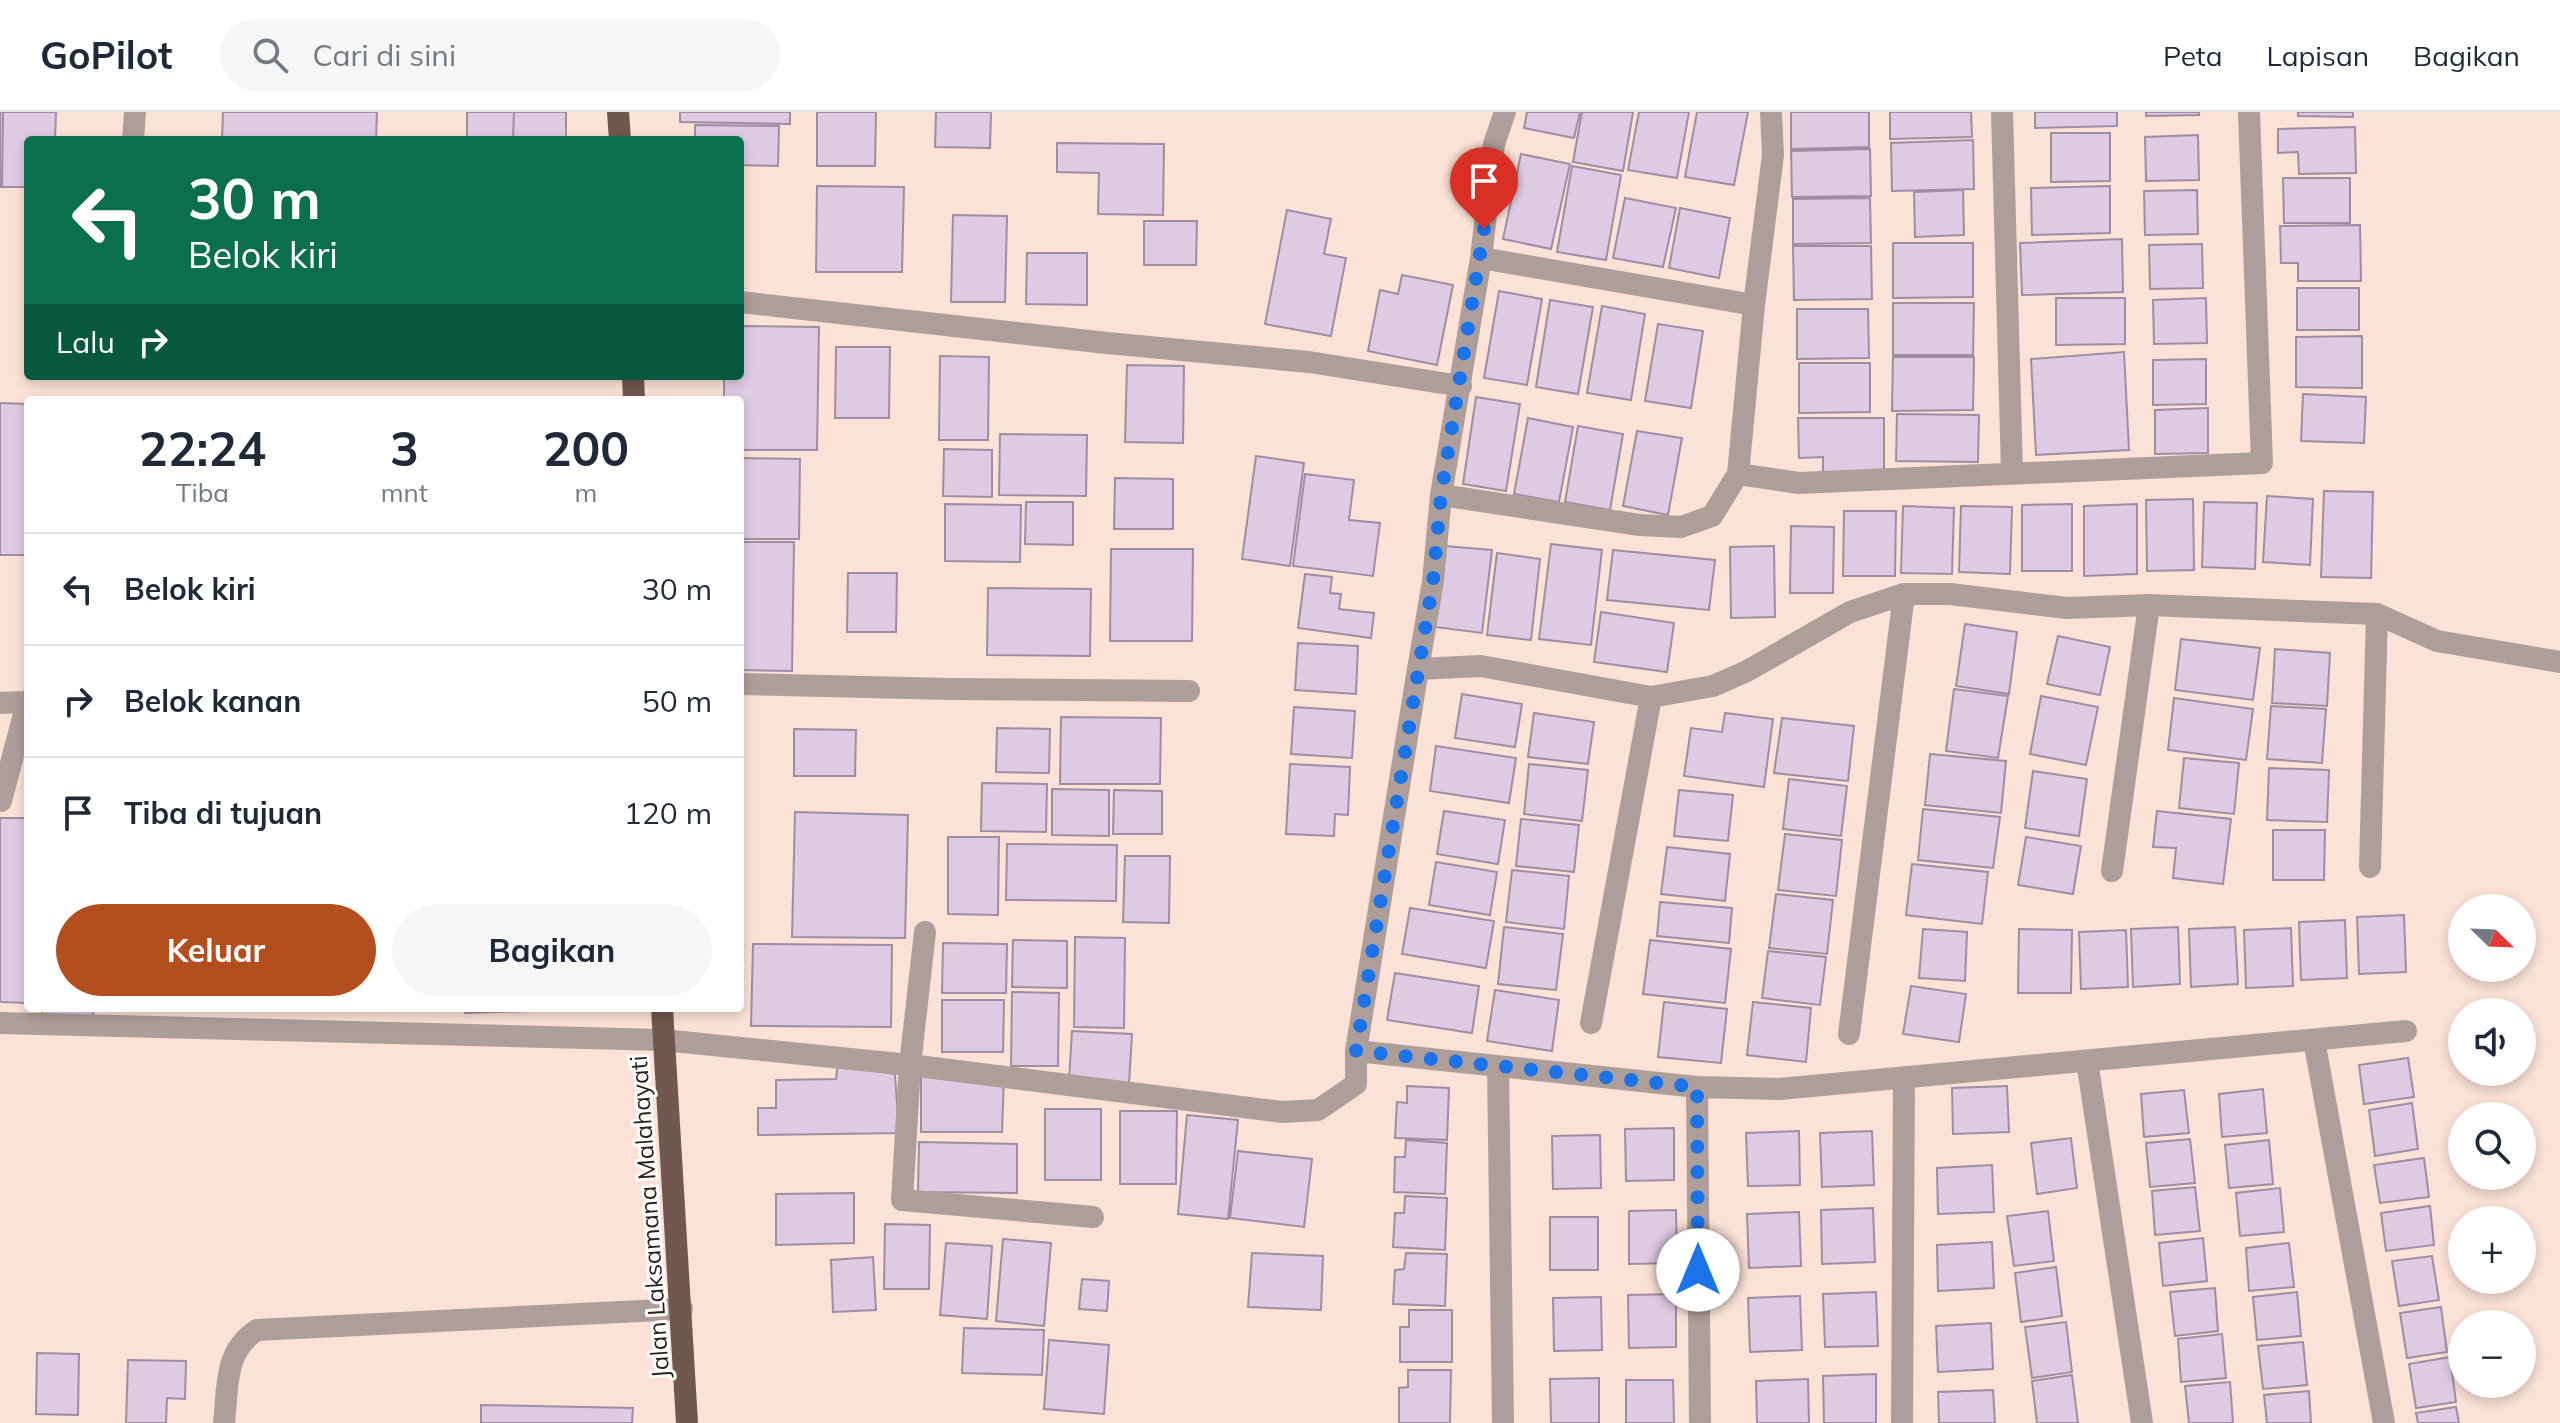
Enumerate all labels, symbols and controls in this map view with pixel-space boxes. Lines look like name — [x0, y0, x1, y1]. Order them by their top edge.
search box — [220, 19, 780, 91]
text: GoPilot — [40, 31, 172, 79]
icon: search — [248, 33, 292, 77]
text: Cari di sini — [312, 36, 456, 74]
text: Peta — [2163, 38, 2222, 73]
text: Lapisan — [2266, 38, 2369, 73]
text: Bagikan — [2413, 38, 2520, 73]
pin — [1450, 147, 1518, 229]
icon: arrive — [1462, 159, 1506, 203]
text: 30 m — [188, 163, 321, 233]
icon: left — [56, 168, 160, 272]
text: Belok kiri — [188, 232, 338, 277]
icon: right — [131, 320, 175, 364]
text: Lalu — [56, 323, 115, 361]
text: 22:24 — [139, 418, 266, 478]
text: 3 — [390, 418, 419, 478]
text: 200 — [543, 418, 629, 478]
text: Tiba — [176, 476, 229, 509]
text: mnt — [381, 476, 428, 509]
text: m — [575, 476, 597, 509]
icon: left — [56, 567, 100, 611]
text: Belok kiri — [124, 570, 256, 608]
text: 30 m — [642, 570, 712, 608]
icon: right — [56, 679, 100, 723]
text: Belok kanan — [124, 682, 301, 720]
text: 50 m — [642, 682, 712, 720]
icon: arrive — [56, 791, 100, 835]
text: Tiba di tujuan — [124, 794, 322, 832]
text: 120 m — [624, 794, 712, 832]
north arrow — [2448, 894, 2536, 982]
map controls — [2448, 894, 2536, 1398]
button: Keluar — [56, 904, 376, 996]
button: Bagikan — [392, 904, 712, 996]
button: sound — [2448, 998, 2536, 1086]
street label: Jalan Laksamana Malahayati — [623, 1055, 675, 1379]
button: search — [2448, 1102, 2536, 1190]
button: + — [2448, 1206, 2536, 1294]
position arrow — [1656, 1228, 1740, 1312]
button: − — [2448, 1310, 2536, 1398]

